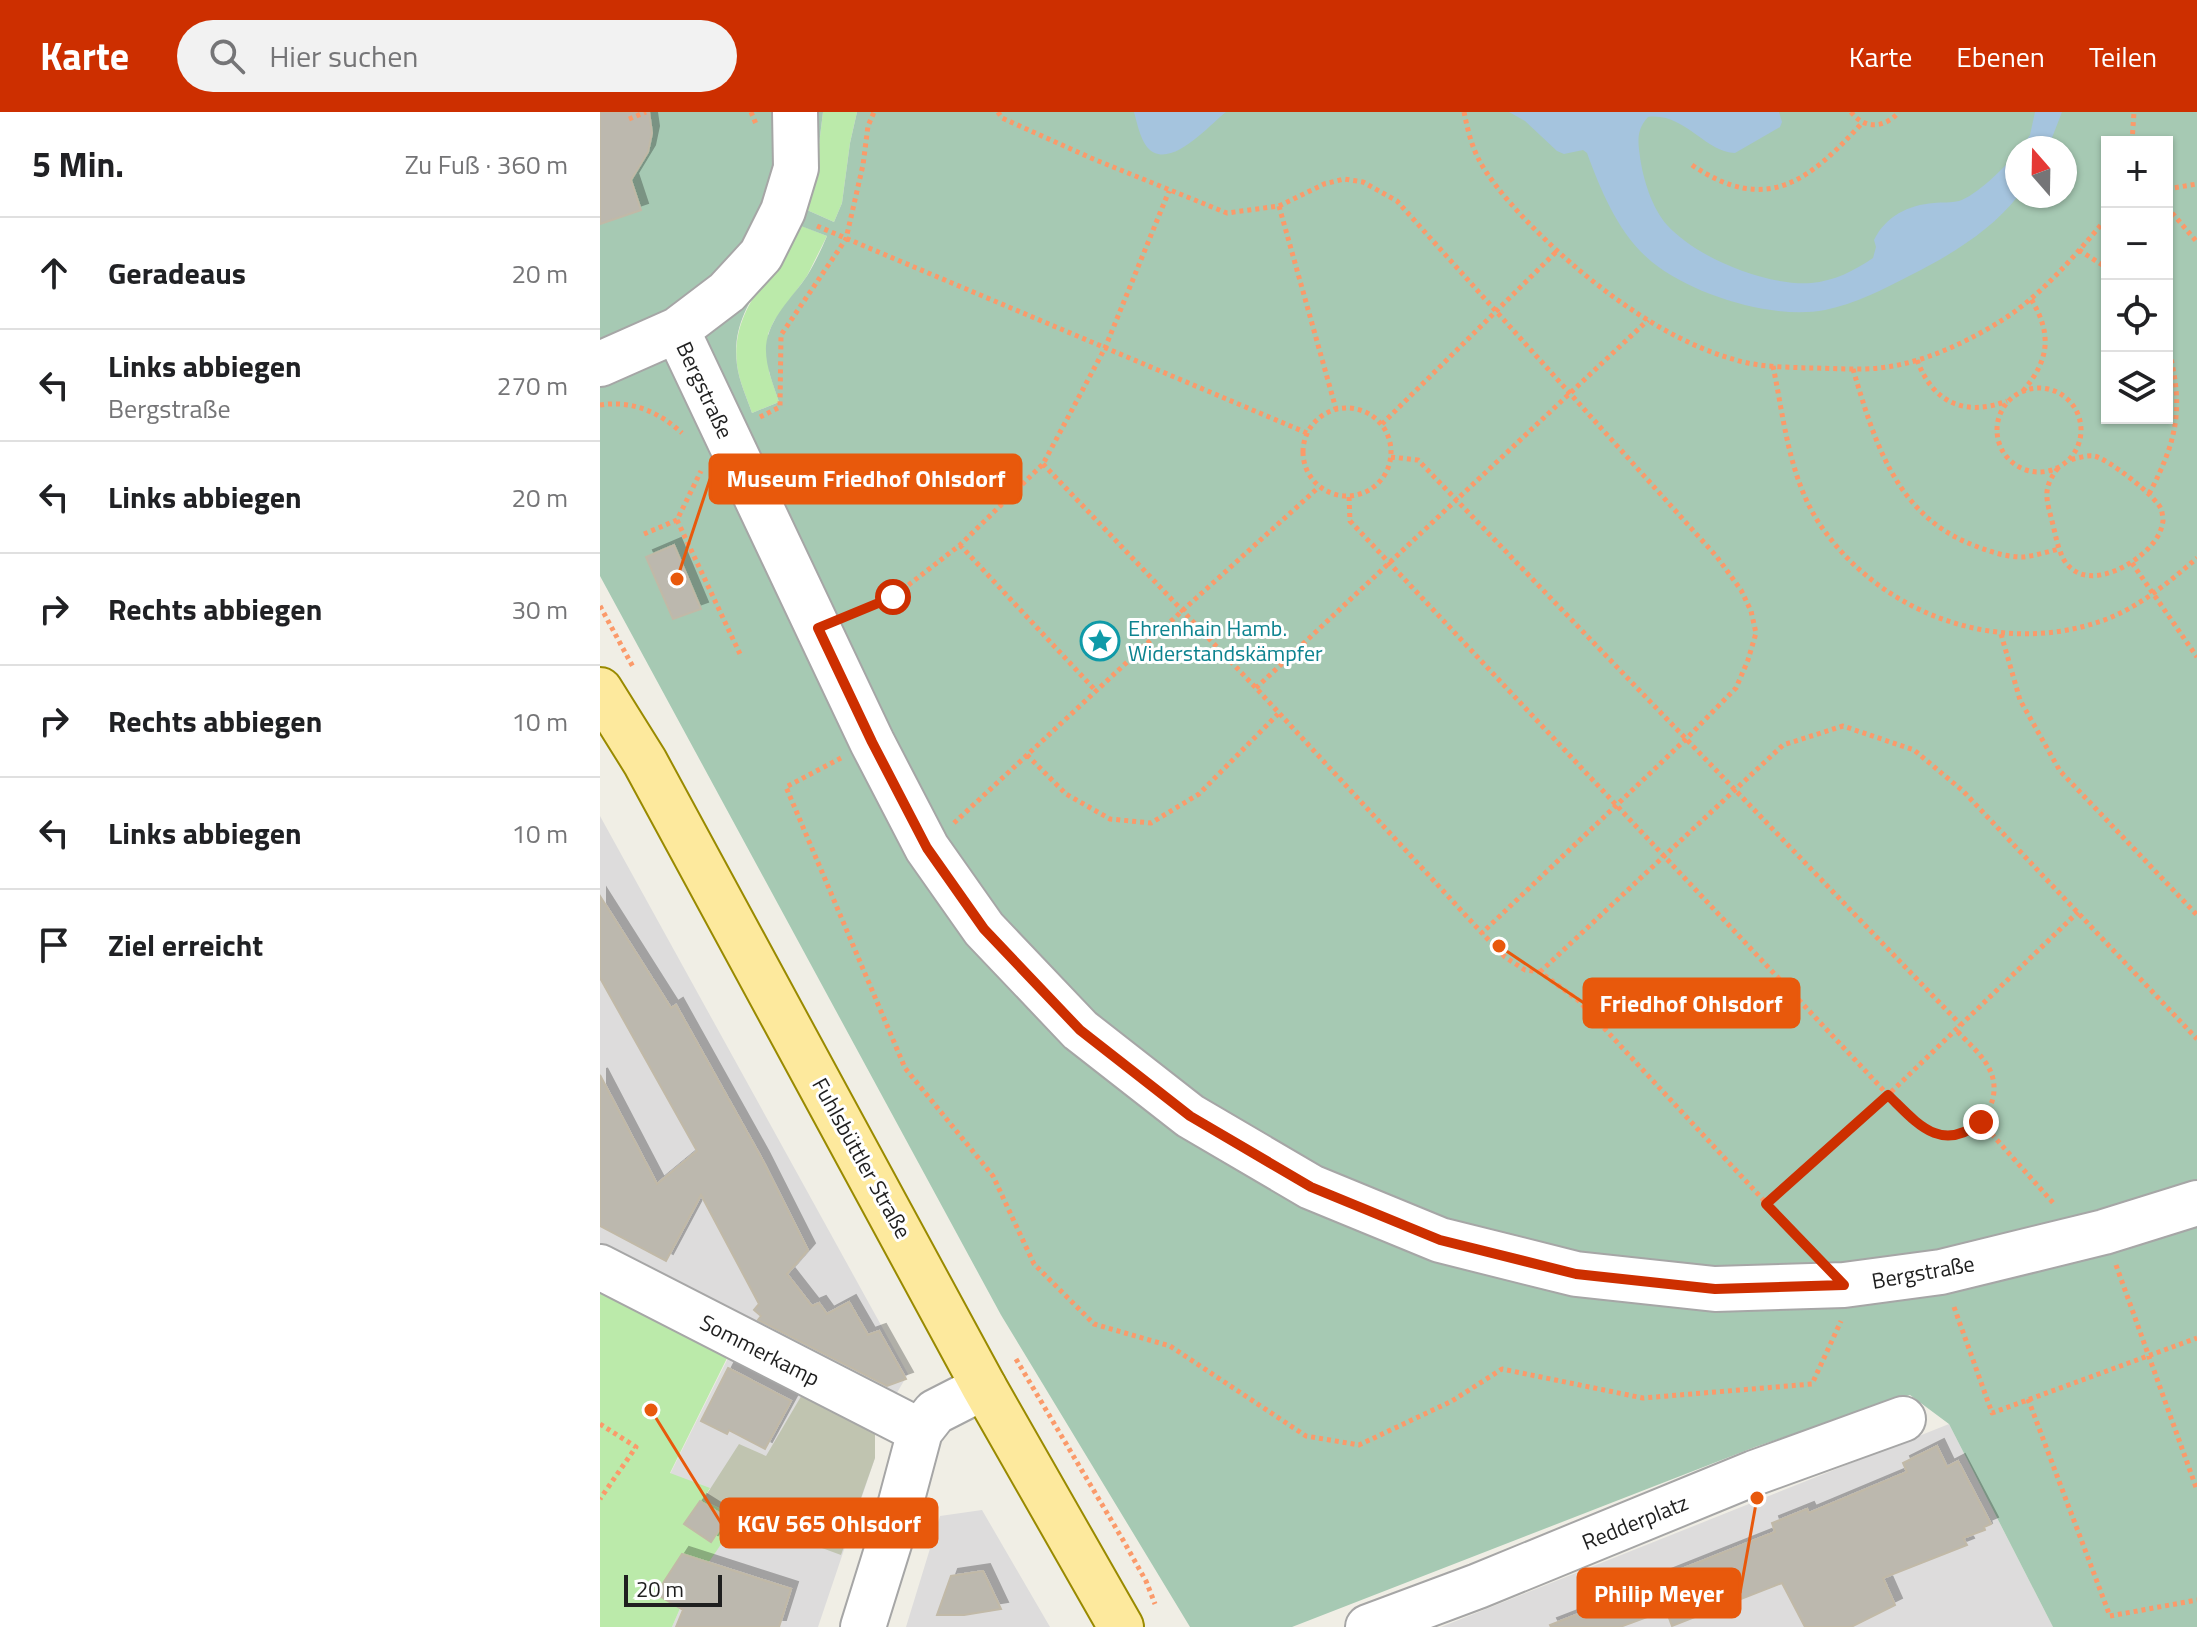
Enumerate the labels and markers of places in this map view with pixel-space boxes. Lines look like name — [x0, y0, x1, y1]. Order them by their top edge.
callout: Museum Friedhof Ohlsdorf — [710, 455, 1021, 503]
place label: Ehrenhain Hamb. Widerstandskämpfer — [1128, 611, 1323, 670]
place icon: Ehrenhain Hamb. Widerstandskämpfer — [1079, 620, 1121, 662]
callout: Friedhof Ohlsdorf — [1584, 979, 1799, 1027]
callout: KGV 565 Ohlsdorf — [721, 1499, 937, 1547]
callout: Philip Meyer — [1578, 1569, 1740, 1617]

